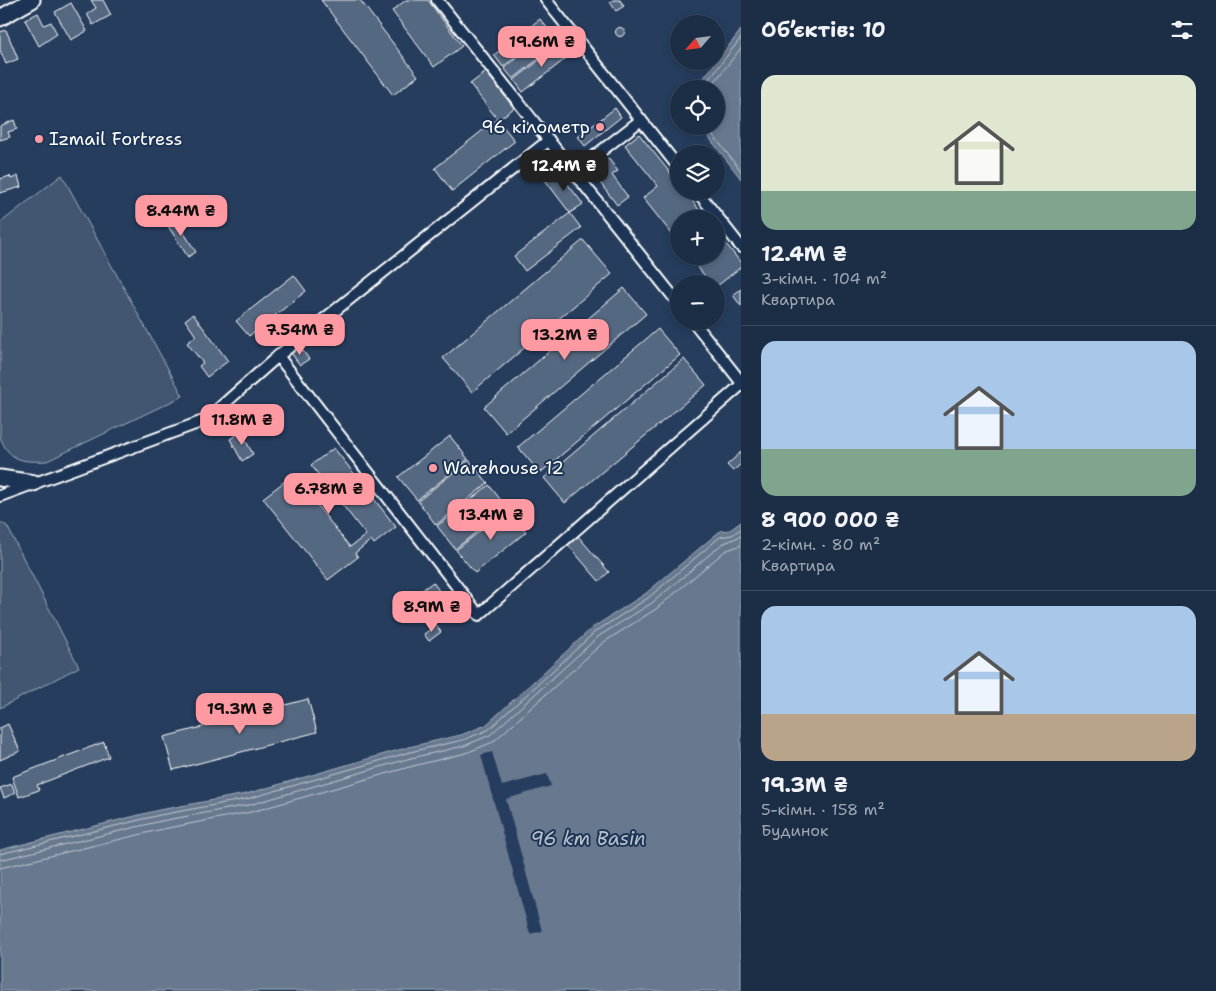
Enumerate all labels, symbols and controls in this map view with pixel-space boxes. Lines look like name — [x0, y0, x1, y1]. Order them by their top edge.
north arrow — [670, 15, 725, 70]
map controls — [670, 15, 725, 330]
text: Об’єктів: 10 — [761, 16, 886, 44]
icon: filters — [1168, 16, 1196, 44]
pin: 19.6M ₴ — [496, 26, 588, 68]
text: 19.6M ₴ — [509, 31, 575, 52]
button: locate — [670, 80, 725, 135]
icon: home — [934, 108, 1024, 198]
place label: 96 кілометр — [481, 115, 590, 139]
marker: 96 кілометр — [594, 121, 606, 133]
place label: Izmail Fortress — [49, 127, 182, 151]
marker: Izmail Fortress — [33, 133, 45, 145]
button: layers — [670, 145, 725, 200]
pin: 12.4M ₴ — [518, 150, 610, 192]
text: 12.4M ₴ — [531, 155, 597, 176]
pin: 8.44M ₴ — [135, 194, 227, 237]
text: 8.44M ₴ — [146, 200, 216, 221]
button: + — [670, 210, 725, 265]
text: 12.4M ₴ — [761, 240, 847, 268]
text: 3-кімн. · 104 m² — [761, 268, 887, 289]
button: − — [670, 275, 725, 330]
text: Квартира — [761, 289, 835, 310]
pin: 7.54M ₴ — [254, 314, 346, 356]
pin: 13.2M ₴ — [519, 318, 611, 361]
text: 7.54M ₴ — [266, 319, 334, 340]
text: 13.2M ₴ — [532, 324, 598, 345]
icon: home — [934, 373, 1024, 463]
pin: 11.8M ₴ — [196, 404, 288, 446]
text: 11.8M ₴ — [211, 409, 273, 430]
place label: Warehouse 12 — [443, 456, 564, 480]
marker: Warehouse 12 — [427, 462, 439, 474]
pin: 6.78M ₴ — [283, 472, 375, 515]
text: 6.78M ₴ — [295, 478, 363, 499]
pin: 13.4M ₴ — [445, 498, 537, 541]
text: 13.4M ₴ — [458, 504, 524, 525]
text: 8 900 000 ₴ — [761, 506, 900, 534]
text: 2-кімн. · 80 m² — [761, 534, 880, 555]
text: Квартира — [761, 555, 835, 576]
pin: 8.9M ₴ — [391, 590, 473, 633]
text: 8.9M ₴ — [403, 596, 461, 617]
icon: home — [934, 638, 1024, 728]
pin: 19.3M ₴ — [194, 692, 286, 735]
text: 19.3M ₴ — [207, 698, 273, 719]
text: 19.3M ₴ — [761, 771, 848, 799]
text: 5-кімн. · 158 m² — [761, 799, 885, 820]
text: Будинок — [761, 820, 829, 841]
water label: 96 km Basin — [530, 826, 646, 851]

